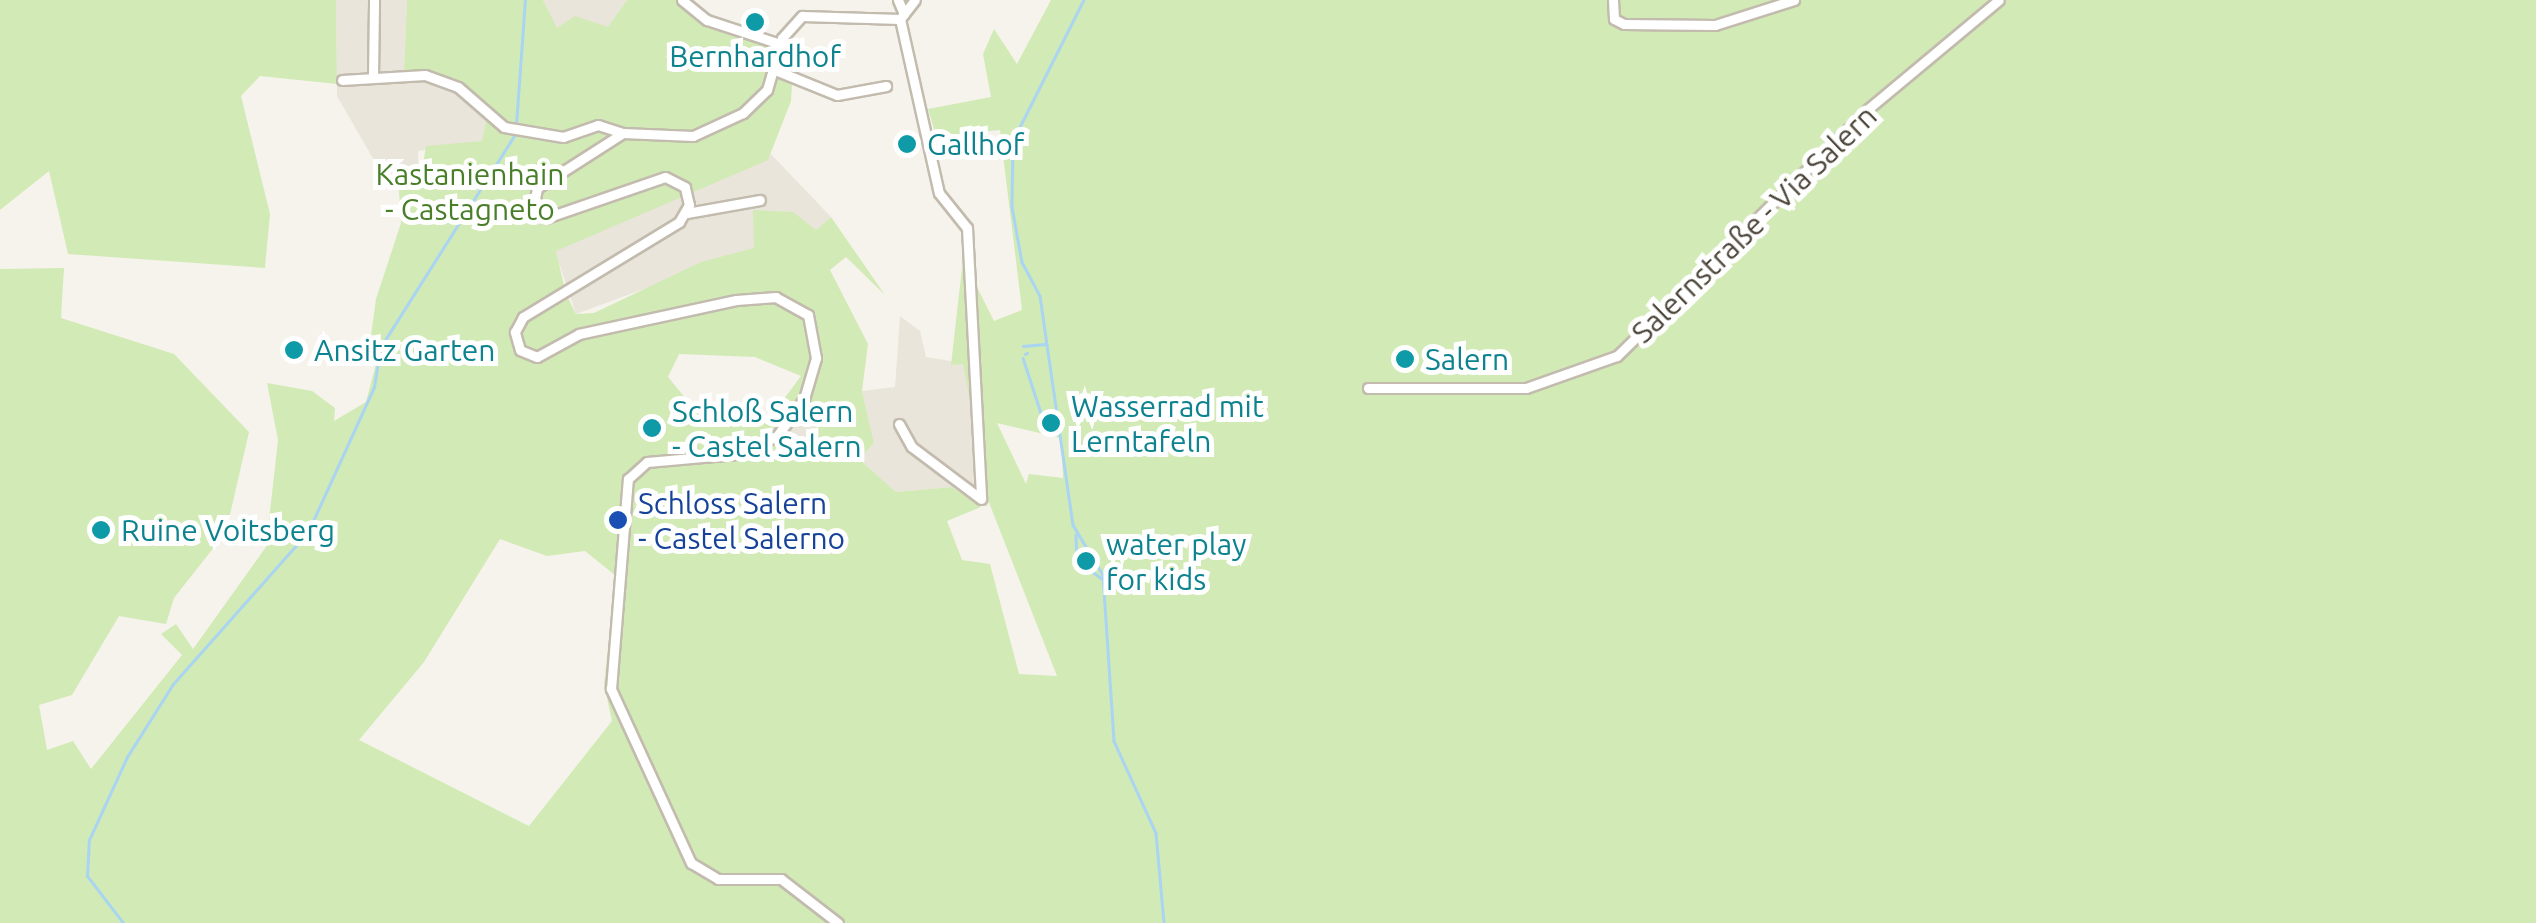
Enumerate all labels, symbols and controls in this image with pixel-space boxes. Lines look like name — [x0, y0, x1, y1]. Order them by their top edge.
marker: Bernhardhof — [744, 11, 766, 33]
place label: Bernhardhof — [669, 38, 841, 74]
street label: Salernstraße - Via Salern — [1624, 98, 1884, 350]
place label: Gallhof — [927, 126, 1024, 162]
marker: Gallhof — [896, 133, 918, 155]
park label: Kastanienhain - Castagneto — [376, 156, 564, 226]
place label: Ansitz Garten — [314, 332, 495, 368]
marker: Ansitz Garten — [283, 339, 305, 361]
place label: Salern — [1425, 341, 1509, 377]
marker: Salern — [1394, 348, 1416, 370]
place label: Wasserrad mit Lerntafeln — [1071, 388, 1264, 458]
place label: Schloß Salern - Castel Salern — [672, 393, 862, 464]
marker: Wasserrad mit Lerntafeln — [1040, 412, 1062, 434]
marker: Schloß Salern - Castel Salern — [641, 417, 663, 439]
place label: Schloss Salern - Castel Salerno — [638, 485, 845, 556]
marker: Schloss Salern - Castel Salerno — [607, 509, 629, 531]
place label: Ruine Voitsberg — [121, 512, 335, 548]
marker: Ruine Voitsberg — [90, 519, 112, 541]
place label: water play for kids — [1106, 526, 1247, 596]
marker: water play for kids — [1075, 550, 1097, 572]

